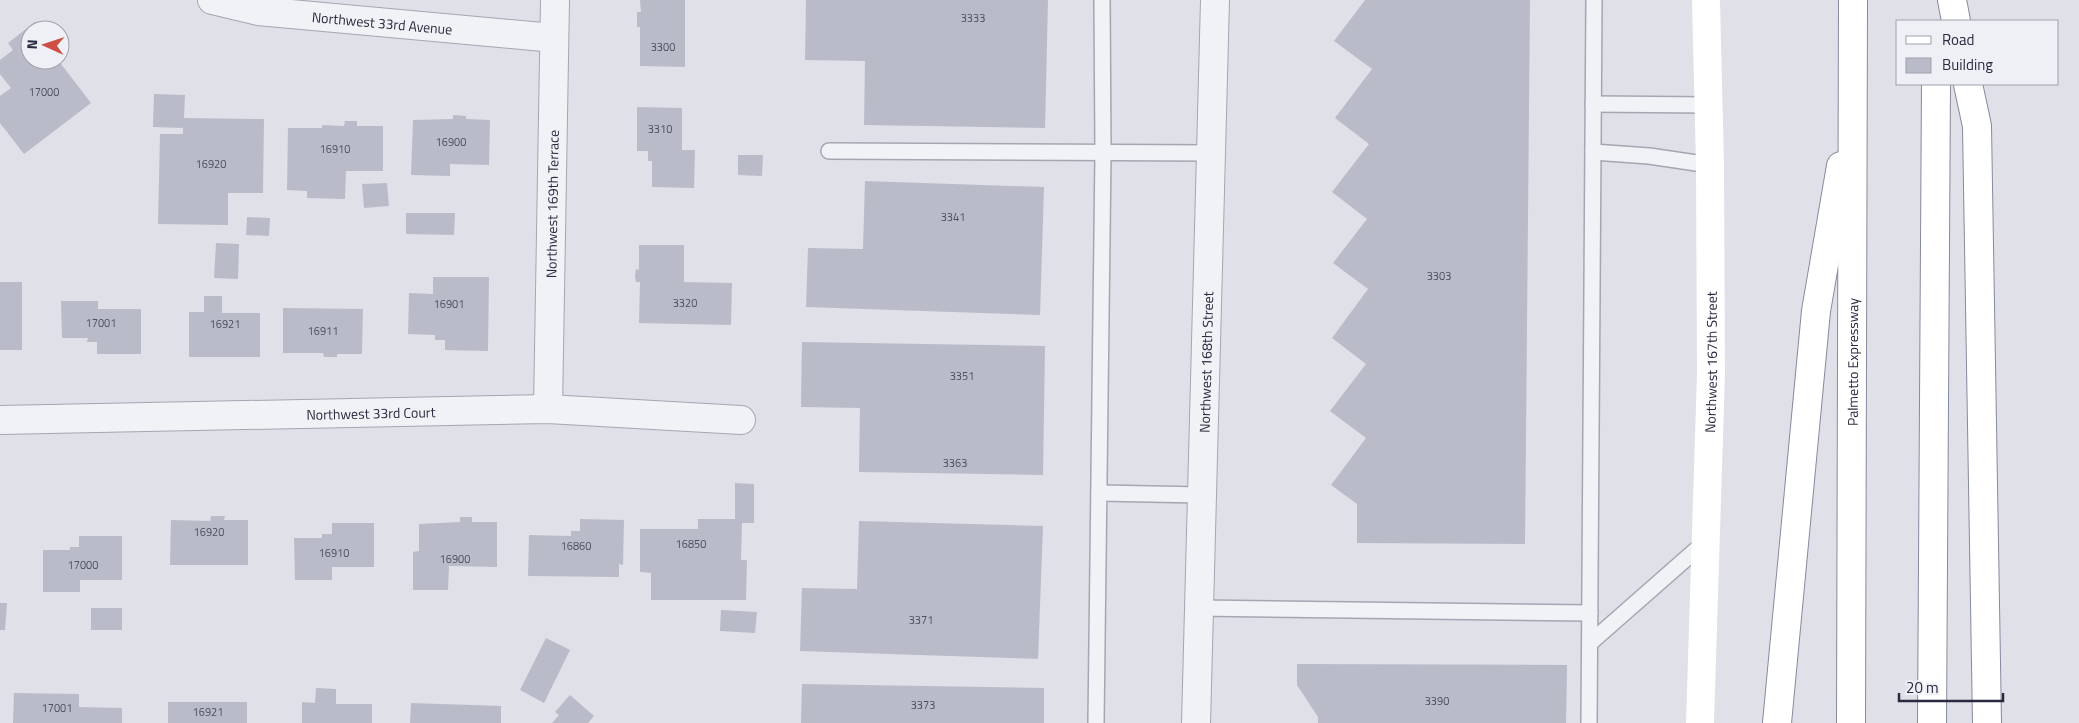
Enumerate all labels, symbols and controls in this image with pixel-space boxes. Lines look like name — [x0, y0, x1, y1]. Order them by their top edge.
street label: Northwest 33rd Avenue — [311, 5, 453, 39]
house number: 3333 — [961, 10, 985, 26]
north arrow — [20, 20, 70, 70]
legend — [1896, 20, 2059, 85]
text: Road — [1942, 28, 1974, 51]
text: N — [21, 39, 42, 50]
house number: 3300 — [651, 39, 675, 55]
text: Building — [1942, 53, 1993, 76]
house number: 17000 — [29, 84, 59, 100]
house number: 3310 — [648, 121, 672, 137]
street label: Northwest 169th Terrace — [540, 130, 563, 278]
house number: 16900 — [436, 134, 466, 150]
house number: 16910 — [320, 141, 350, 157]
house number: 16920 — [196, 156, 226, 172]
house number: 3341 — [941, 209, 965, 225]
house number: 3303 — [1427, 268, 1451, 284]
street label: Northwest 168th Street — [1193, 291, 1218, 433]
street label: Northwest 167th Street — [1699, 291, 1722, 433]
house number: 3320 — [673, 295, 697, 311]
house number: 16901 — [434, 296, 464, 312]
street label: Palmetto Expressway — [1841, 298, 1863, 426]
house number: 17001 — [86, 315, 116, 331]
house number: 16921 — [210, 316, 240, 332]
house number: 16911 — [308, 323, 338, 339]
house number: 3351 — [950, 368, 974, 384]
street label: Northwest 33rd Court — [306, 401, 436, 424]
house number: 3363 — [943, 455, 967, 471]
house number: 16920 — [194, 524, 224, 540]
house number: 16850 — [676, 536, 706, 552]
house number: 16860 — [561, 538, 591, 554]
house number: 16910 — [319, 545, 349, 561]
house number: 16900 — [440, 551, 470, 567]
house number: 17000 — [68, 557, 98, 573]
house number: 3371 — [909, 612, 933, 628]
scale bar — [1899, 670, 2003, 702]
text: 20 m — [1906, 676, 1939, 699]
house number: 3390 — [1425, 693, 1449, 709]
house number: 3373 — [911, 697, 935, 713]
house number: 17001 — [42, 700, 72, 716]
house number: 16921 — [193, 704, 223, 720]

